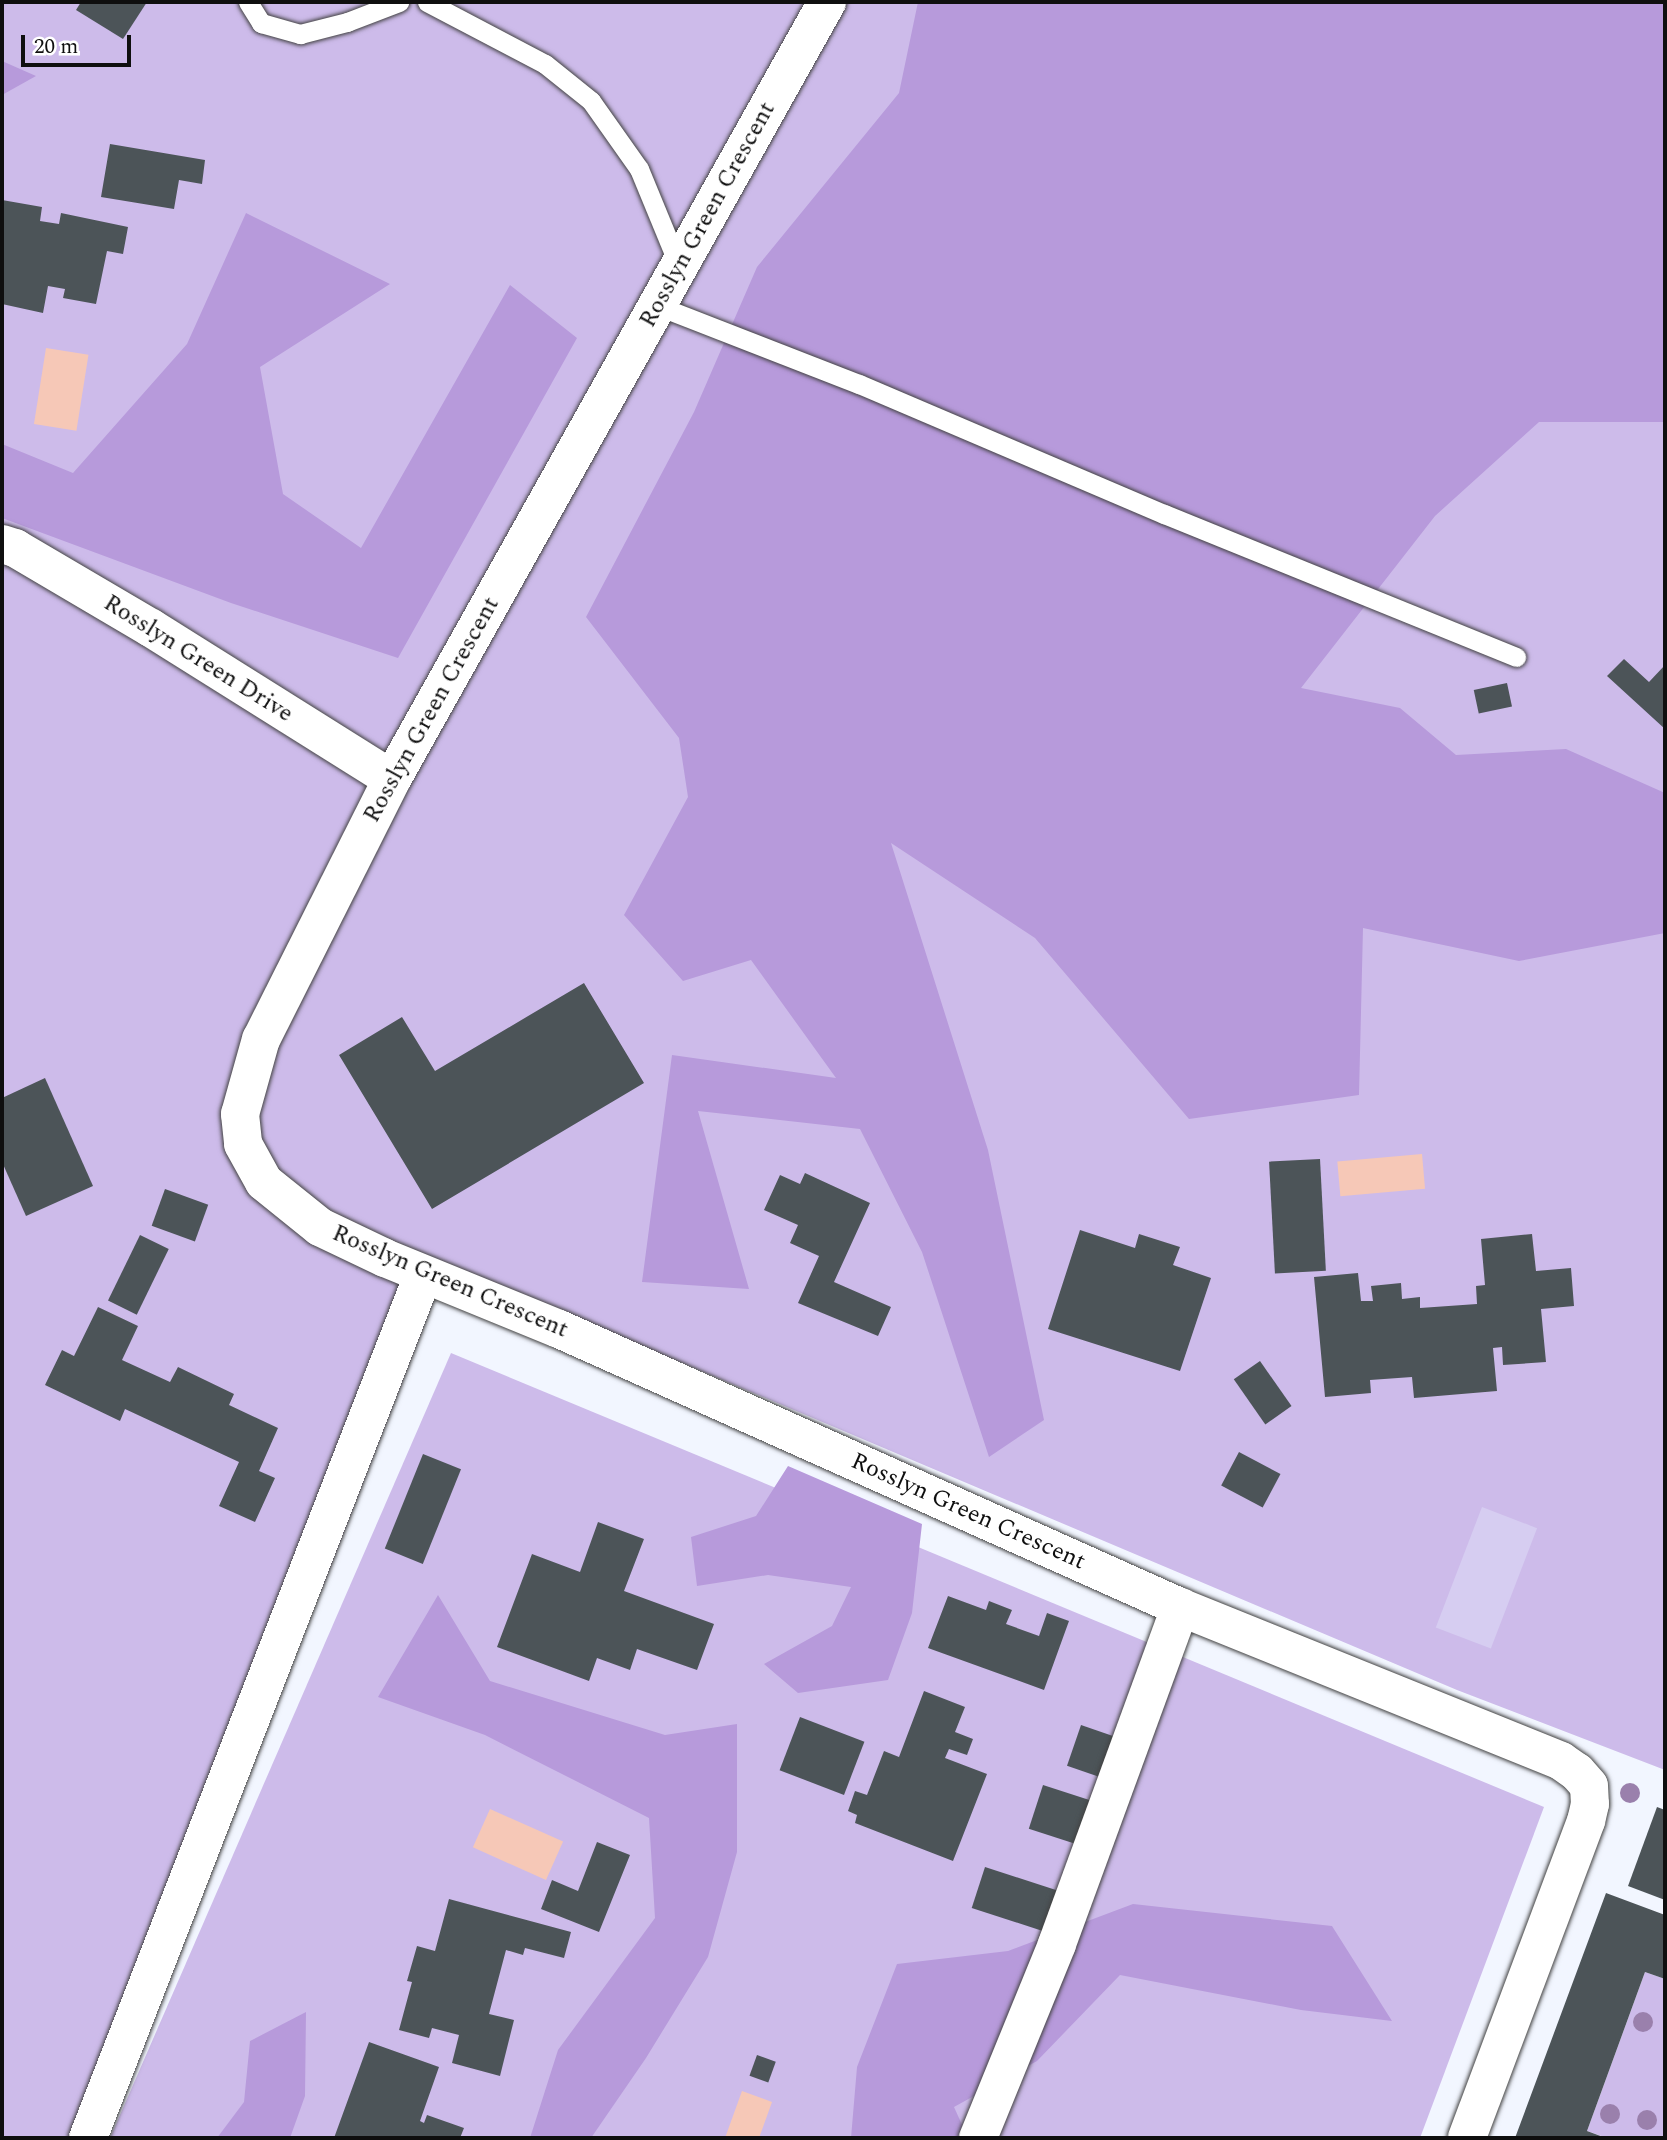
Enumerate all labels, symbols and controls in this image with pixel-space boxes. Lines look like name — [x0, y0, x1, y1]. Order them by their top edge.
scale bar — [24, 21, 135, 65]
text: 20 m — [34, 31, 78, 63]
street label: Rosslyn Green Crescent — [634, 97, 782, 333]
street label: Rosslyn Green Drive — [98, 589, 298, 729]
street label: Rosslyn Green Crescent — [358, 592, 506, 828]
street label: Rosslyn Green Crescent — [328, 1219, 572, 1345]
street label: Rosslyn Green Crescent — [846, 1447, 1090, 1577]

